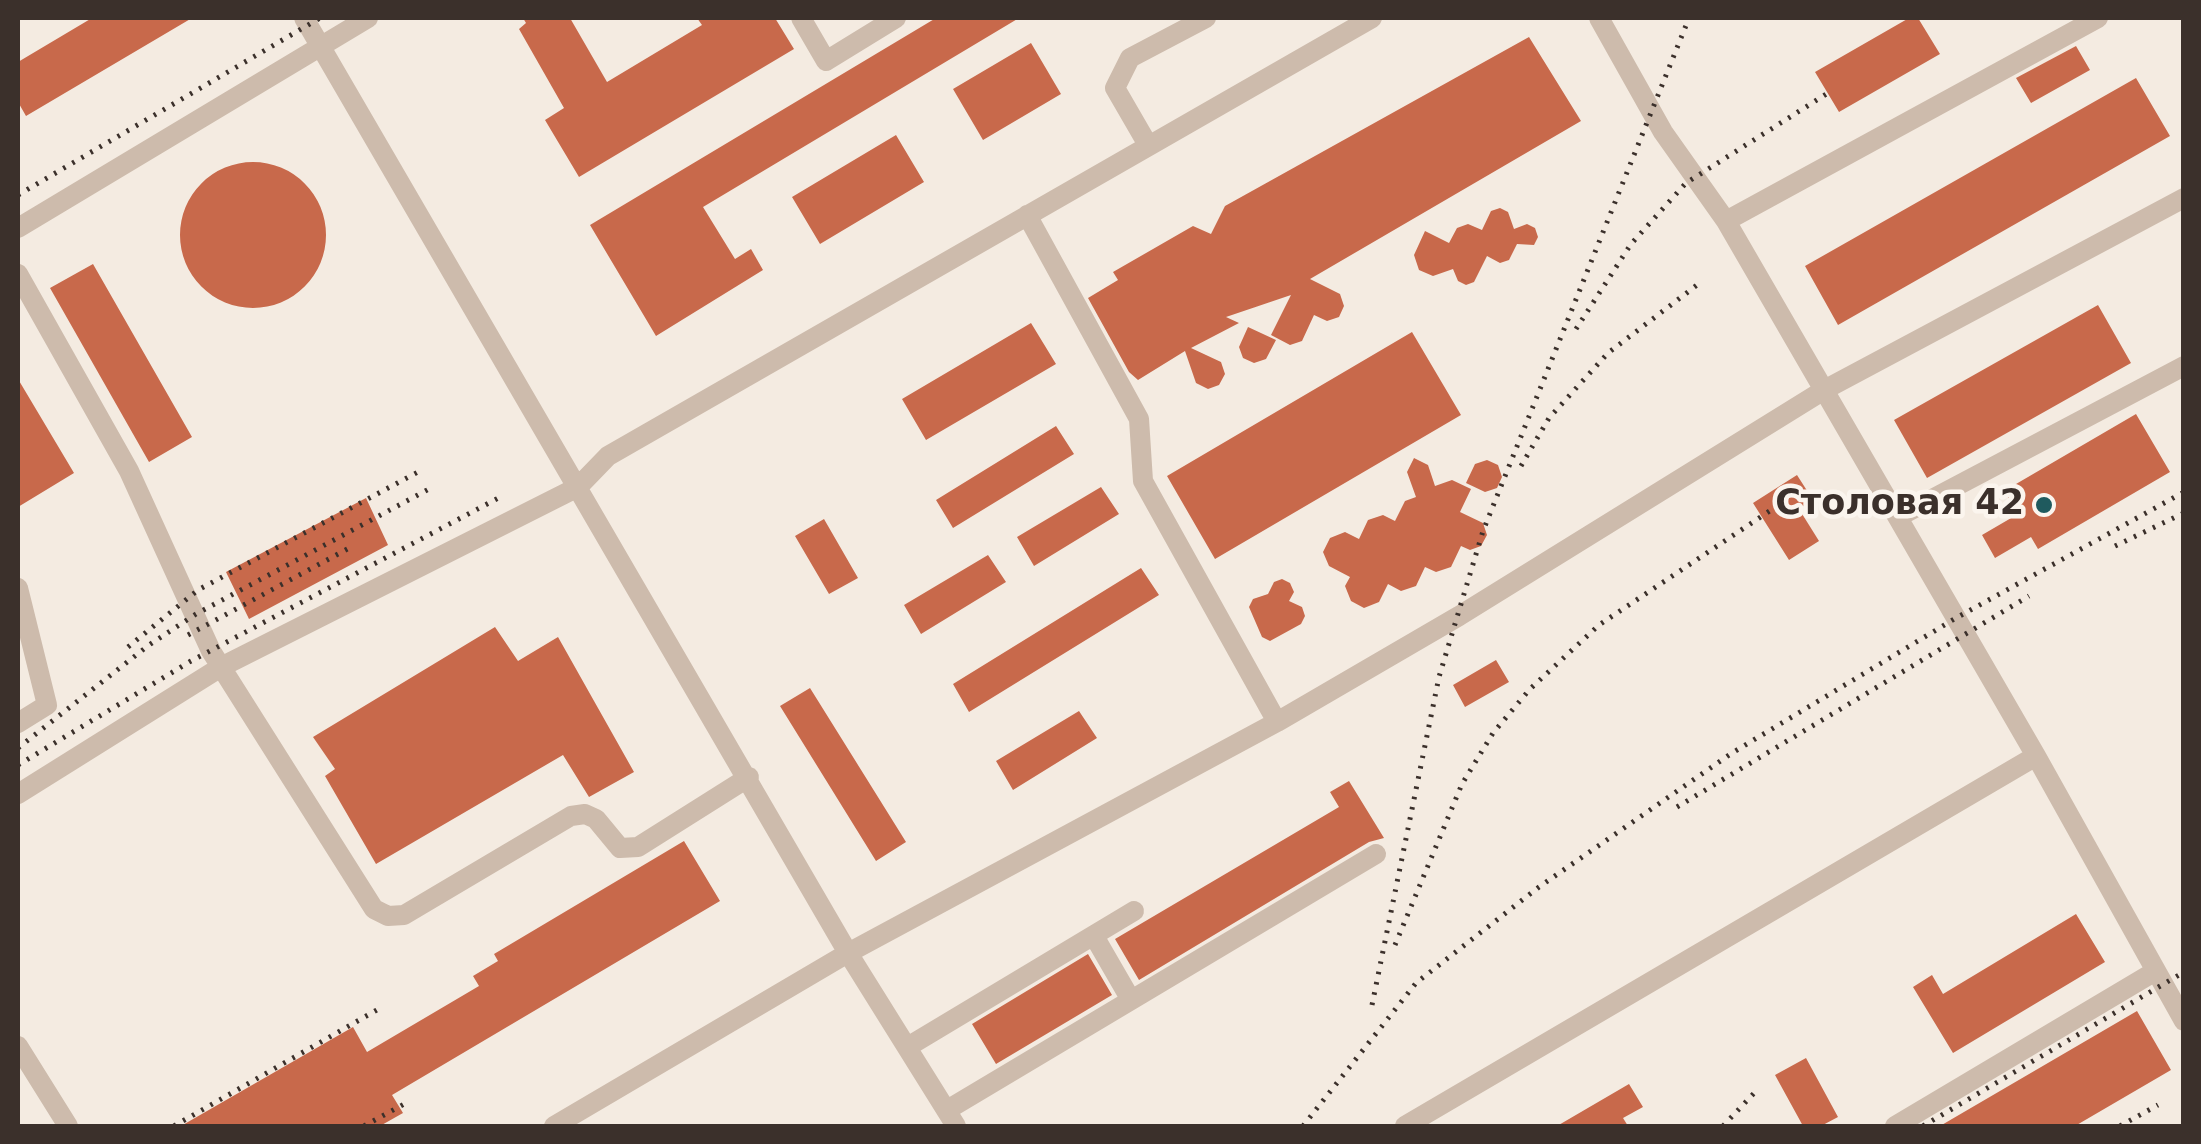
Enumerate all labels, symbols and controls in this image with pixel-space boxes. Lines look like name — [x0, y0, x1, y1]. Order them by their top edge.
place label: Столовая 42 — [1775, 484, 2024, 526]
marker: Столовая 42 — [2033, 494, 2055, 516]

